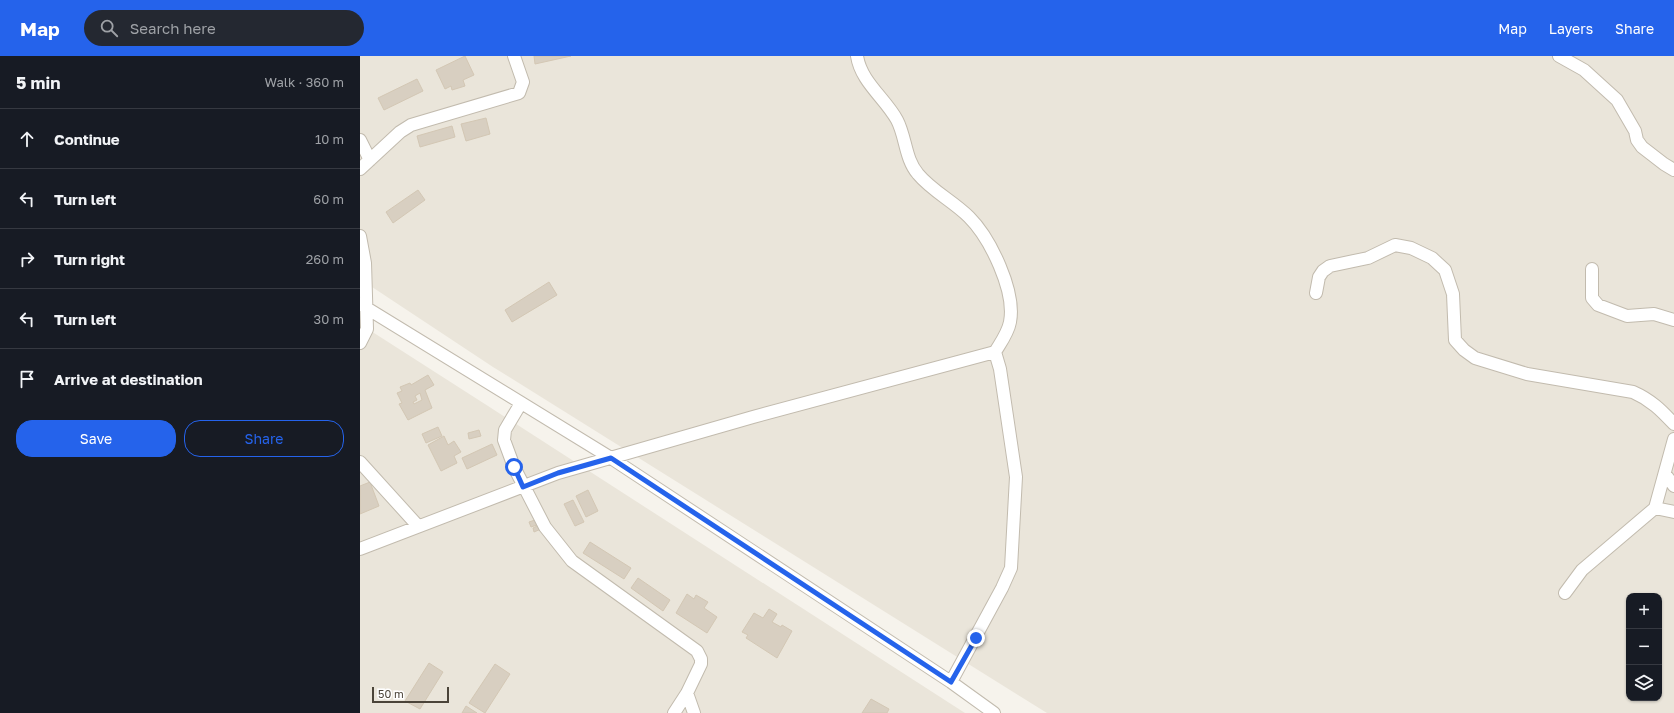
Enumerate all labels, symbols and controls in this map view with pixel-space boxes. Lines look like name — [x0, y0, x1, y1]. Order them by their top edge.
search box — [84, 10, 364, 46]
text: Map — [20, 17, 60, 40]
icon: search — [98, 17, 120, 39]
text: Search here — [130, 19, 216, 37]
text: Map — [1498, 20, 1527, 37]
text: Layers — [1549, 20, 1593, 37]
text: Share — [1615, 20, 1654, 37]
text: 5 min — [16, 72, 60, 93]
text: Walk · 360 m — [265, 74, 344, 90]
icon: ahead — [16, 128, 38, 150]
text: Continue — [54, 130, 120, 148]
text: 10 m — [315, 131, 344, 147]
icon: left — [16, 188, 38, 210]
text: Turn left — [54, 190, 116, 208]
text: 60 m — [313, 191, 344, 207]
icon: right — [16, 248, 38, 270]
text: Turn right — [54, 250, 125, 268]
text: 260 m — [306, 251, 344, 267]
icon: left — [16, 308, 38, 330]
text: Turn left — [54, 310, 116, 328]
text: 30 m — [314, 311, 344, 327]
icon: arrive — [16, 368, 38, 390]
text: Arrive at destination — [54, 370, 203, 388]
button: Save — [16, 420, 176, 457]
button: Share — [184, 420, 344, 457]
route start — [505, 458, 523, 476]
map controls — [1626, 593, 1662, 701]
button: + — [1626, 593, 1662, 629]
route end — [967, 629, 985, 647]
button: − — [1626, 629, 1662, 665]
button: layers — [1626, 665, 1662, 701]
scale bar — [372, 685, 449, 704]
text: 50 m — [378, 687, 404, 700]

